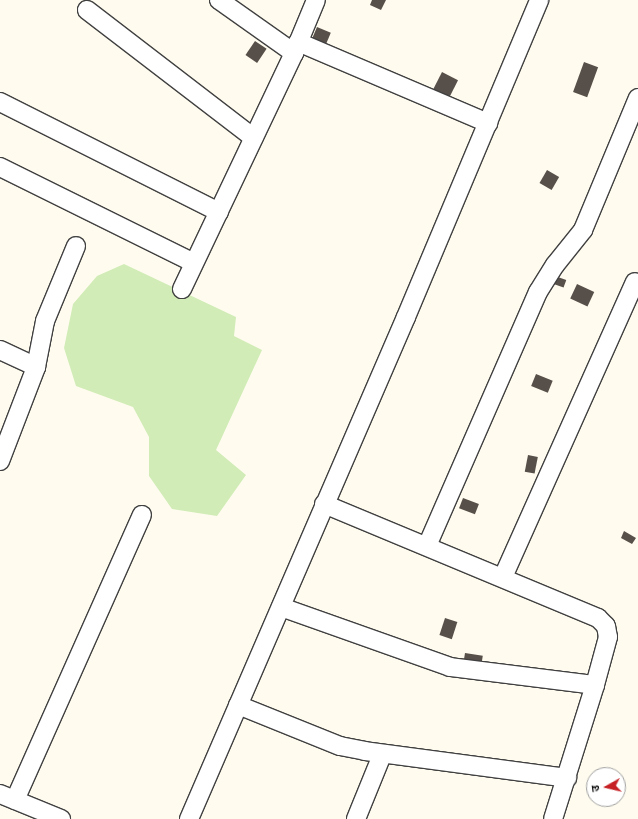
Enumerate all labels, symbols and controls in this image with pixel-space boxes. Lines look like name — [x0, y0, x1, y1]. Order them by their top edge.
north arrow — [586, 767, 626, 807]
text: उ — [588, 784, 602, 793]

